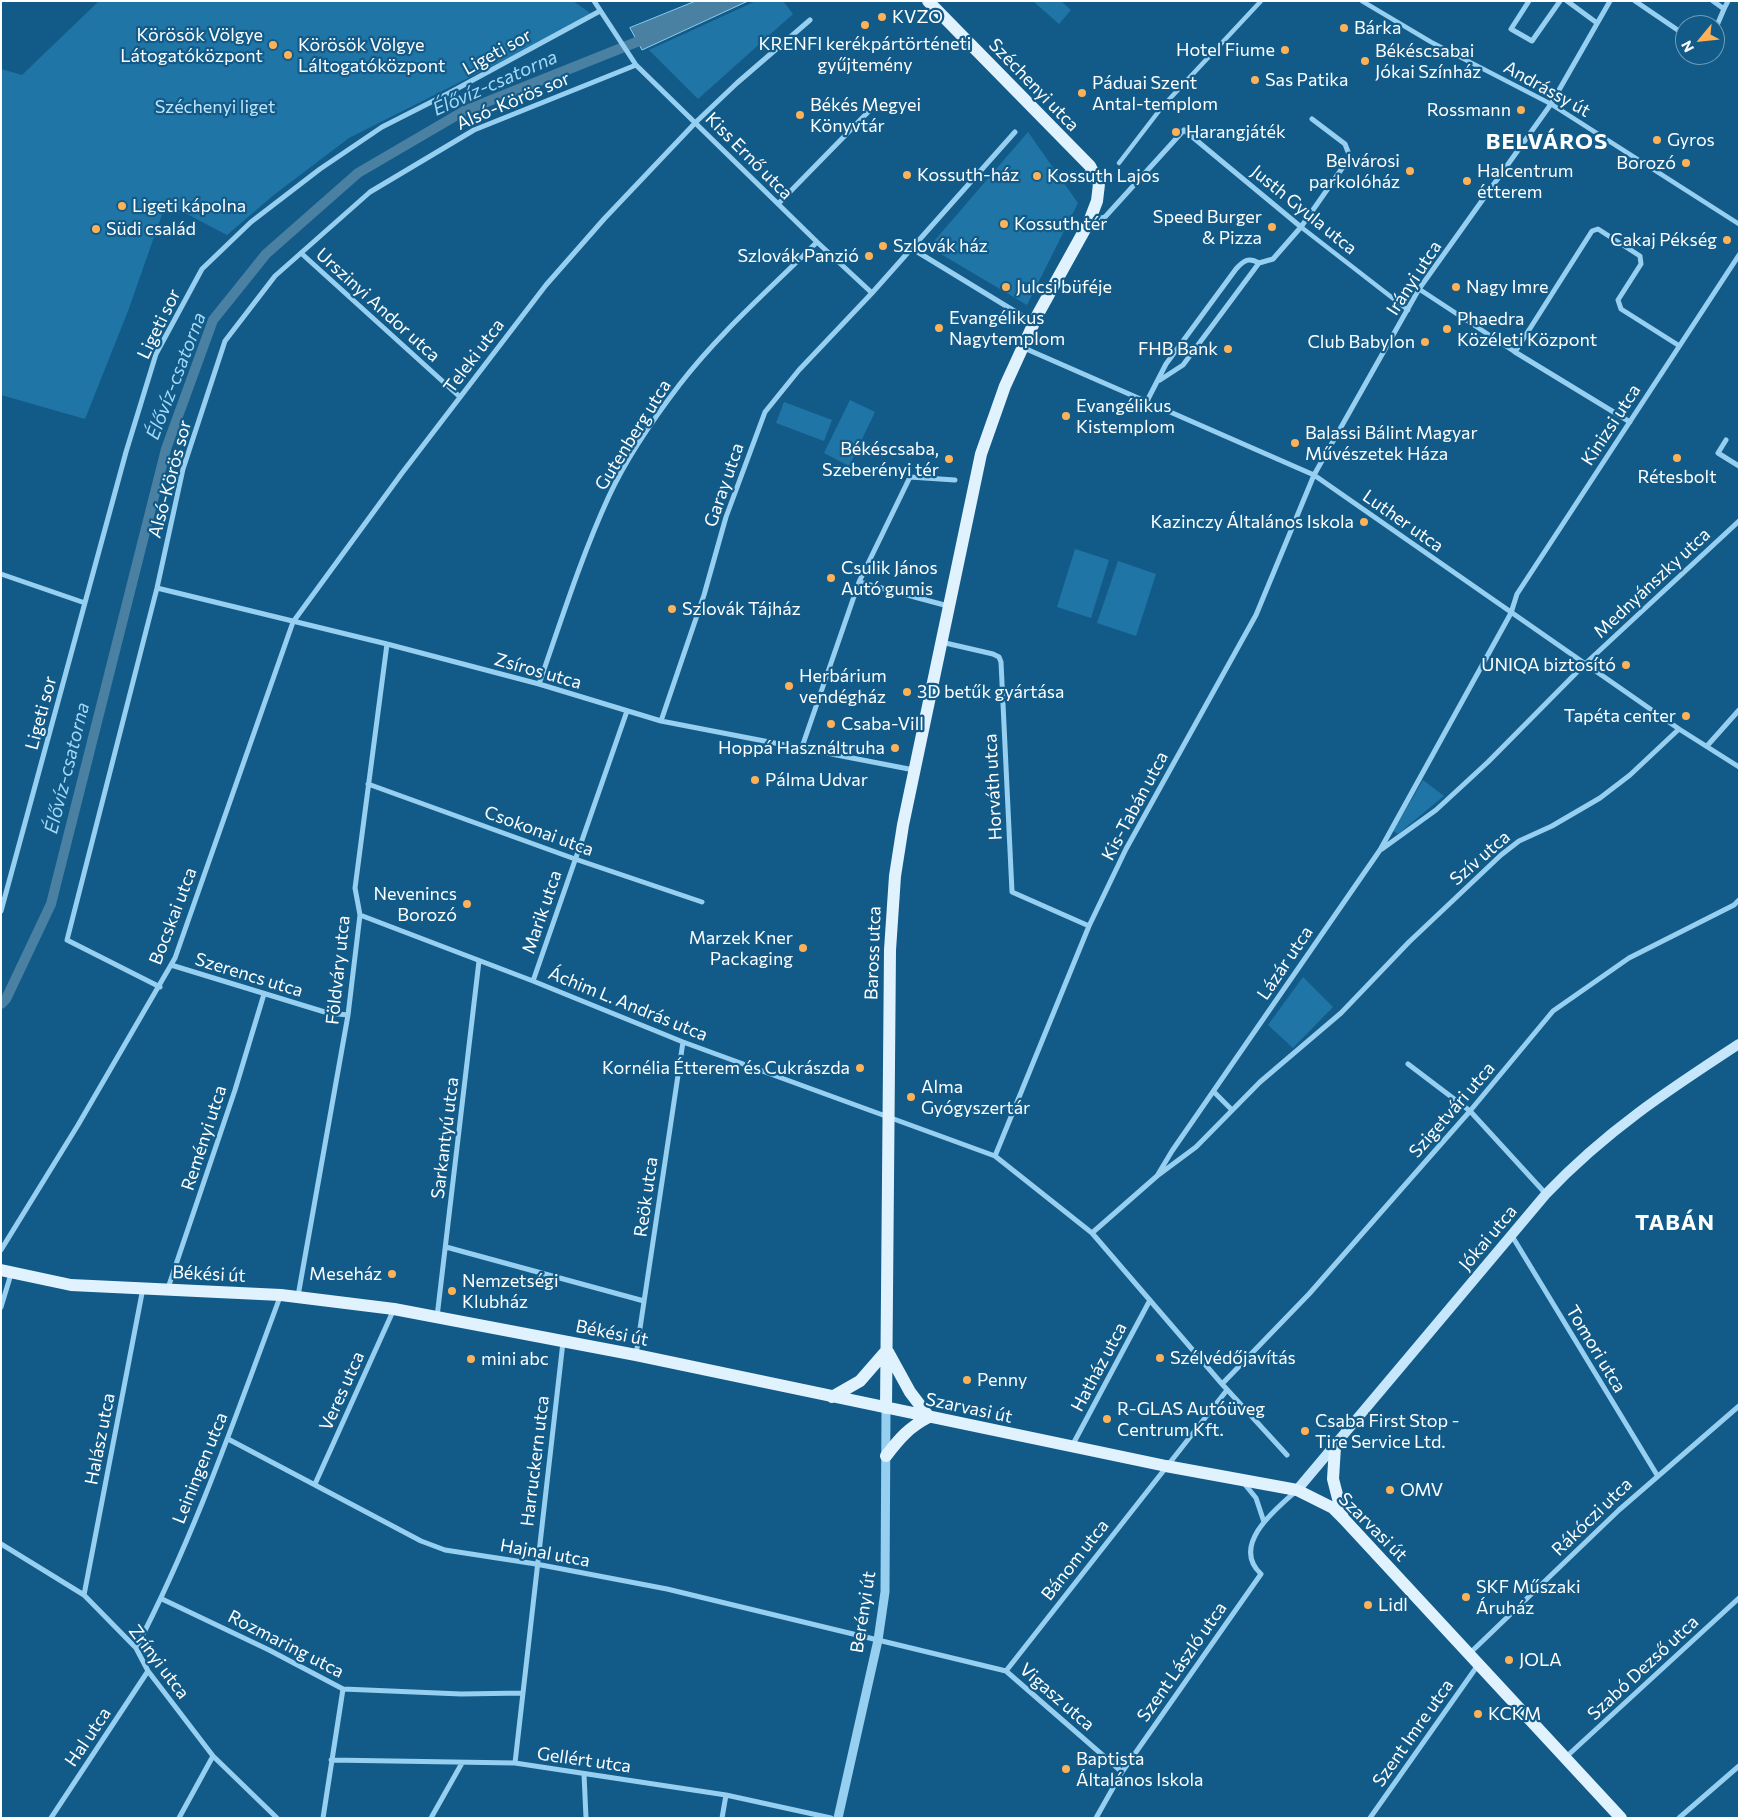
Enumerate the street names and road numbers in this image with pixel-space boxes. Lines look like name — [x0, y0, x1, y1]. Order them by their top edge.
street label: Ligeti sor — [459, 24, 535, 80]
street label: Széchenyi utca — [984, 34, 1084, 136]
street label: Andrássy út — [1500, 56, 1594, 122]
street label: Alsó-Körös sor — [453, 67, 573, 135]
street label: Kiss Ernő utca — [701, 108, 797, 204]
street label: Justh Gyula utca — [1247, 161, 1361, 259]
street label: Irányi utca — [1382, 237, 1446, 319]
street label: Urszinyi Andor utca — [312, 244, 444, 366]
street label: Ligeti sor — [133, 285, 185, 363]
street label: Teleki utca — [439, 315, 509, 397]
street label: Gutenberg utca — [590, 376, 676, 494]
street label: Kinizsi utca — [1577, 380, 1645, 470]
street label: Alsó-Körös sor — [144, 418, 196, 540]
street label: Garay utca — [700, 440, 748, 530]
street label: Luther utca — [1358, 485, 1448, 557]
street label: Mednyánszky utca — [1589, 524, 1715, 642]
street label: Zsíros utca — [492, 648, 584, 694]
street label: Ligeti sor — [21, 674, 61, 752]
street label: Horváth utca — [979, 733, 1007, 841]
street label: Kis-Tabán utca — [1097, 748, 1173, 864]
street label: Csokonai utca — [481, 801, 597, 861]
street label: Szív utca — [1446, 826, 1514, 890]
street label: Bocskai utca — [145, 864, 201, 968]
street label: Marik utca — [518, 867, 566, 957]
street label: Baross utca — [861, 906, 885, 1000]
street label: Földváry utca — [322, 914, 354, 1026]
street label: Lázár utca — [1253, 922, 1317, 1004]
street label: Szerencs utca — [192, 948, 306, 1002]
street label: Áchim L. András utca — [545, 962, 711, 1046]
street label: Szigetvári utca — [1405, 1058, 1499, 1162]
street label: Sarkantyú utca — [427, 1076, 463, 1200]
street label: Reményi utca — [177, 1083, 231, 1193]
street label: Reök utca — [630, 1156, 662, 1238]
street label: Jókai utca — [1454, 1201, 1522, 1275]
street label: Békési út — [172, 1261, 246, 1287]
street label: Tomori utca — [1561, 1301, 1631, 1397]
street label: Békési út — [574, 1315, 650, 1351]
street label: Hatház utca — [1066, 1319, 1132, 1415]
street label: Veres utca — [315, 1348, 369, 1434]
street label: Szarvasi út — [924, 1388, 1014, 1428]
street label: Halász utca — [81, 1391, 119, 1487]
street label: Harruckern utca — [516, 1394, 554, 1528]
street label: Leiningen utca — [168, 1409, 232, 1527]
street label: Rákóczi utca — [1547, 1473, 1637, 1561]
street label: Szarvasi út — [1334, 1488, 1412, 1566]
street label: Bánom utca — [1037, 1515, 1113, 1605]
street label: Hajnal utca — [498, 1534, 592, 1572]
street label: Berényi út — [846, 1570, 880, 1654]
street label: Szent László utca — [1133, 1598, 1231, 1726]
street label: Rozmaring utca — [224, 1605, 348, 1683]
street label: Szabó Dezső utca — [1583, 1611, 1703, 1725]
street label: Zrínyi utca — [124, 1621, 194, 1703]
street label: Vigasz utca — [1015, 1659, 1099, 1735]
street label: Szent Imre utca — [1368, 1675, 1458, 1791]
street label: Hal utca — [60, 1703, 116, 1771]
street label: Gellért utca — [535, 1743, 633, 1777]

